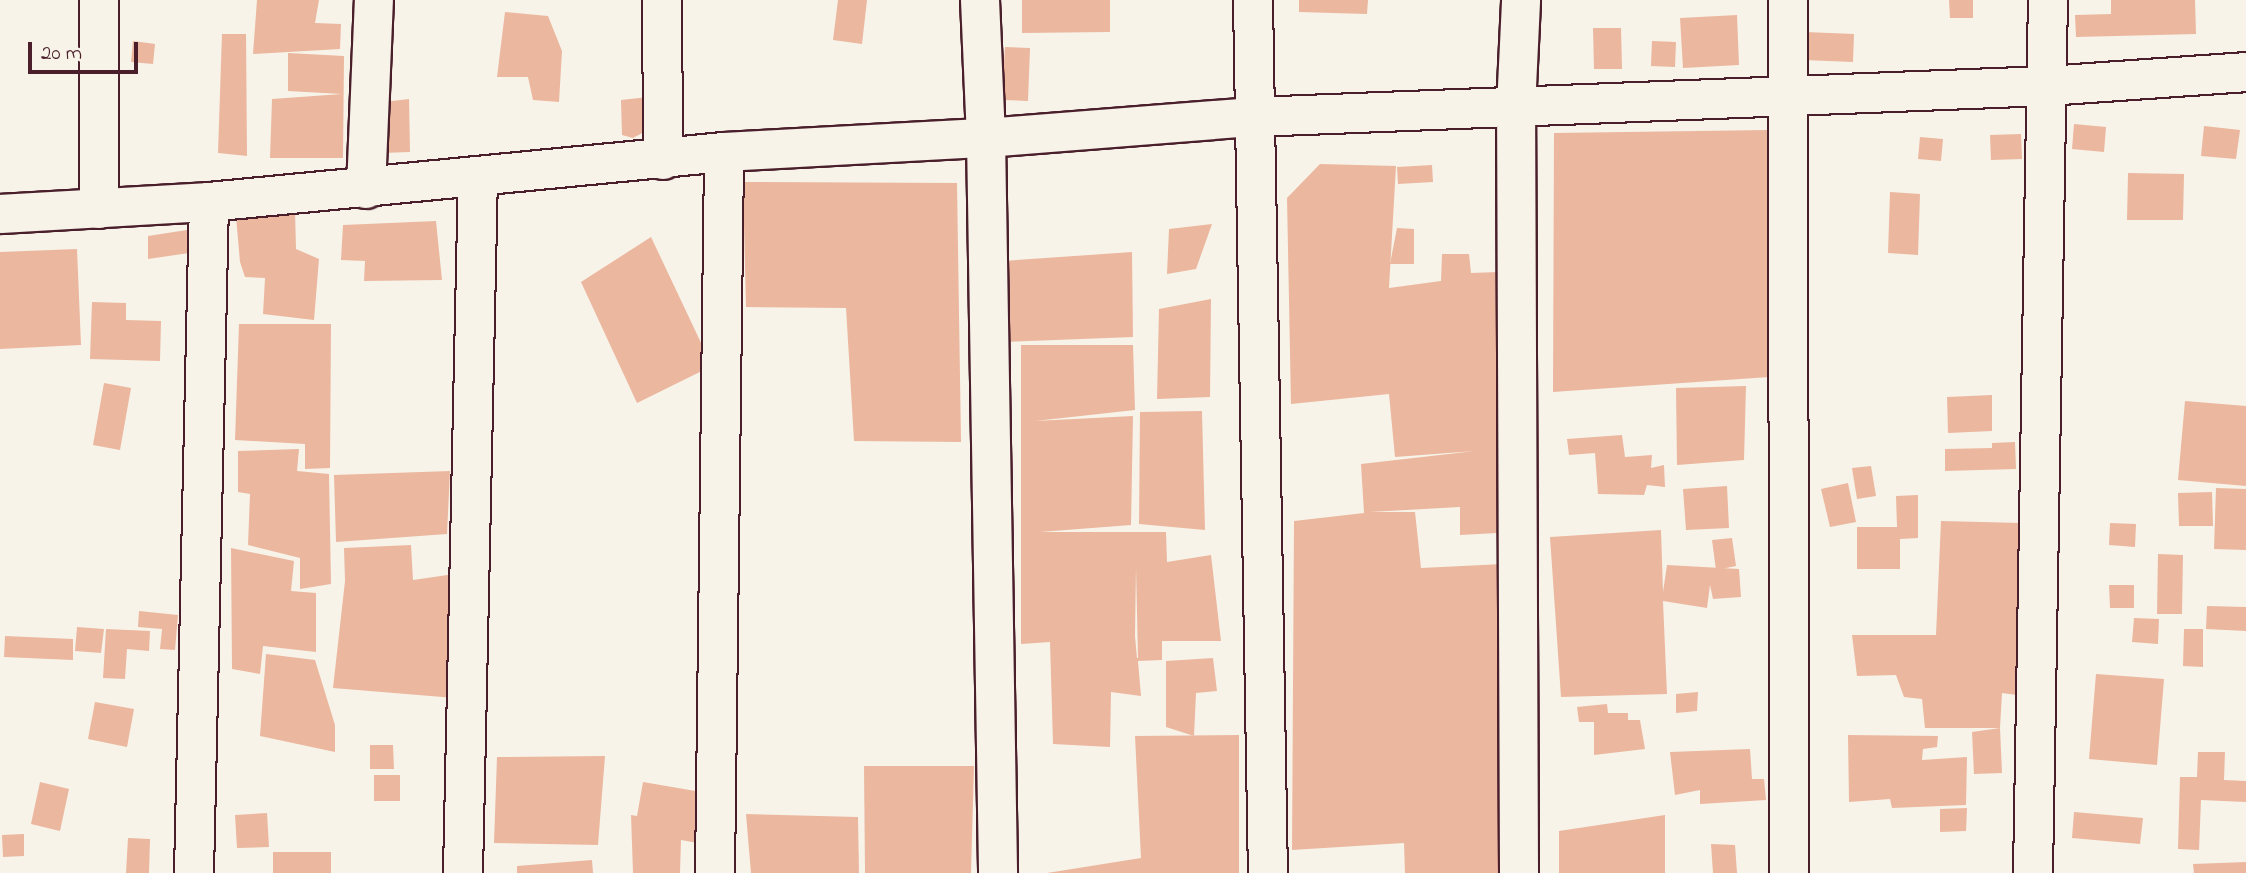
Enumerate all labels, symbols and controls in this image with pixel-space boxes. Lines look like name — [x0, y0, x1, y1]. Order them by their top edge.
scale bar — [32, 28, 142, 72]
text: 20 m — [41, 39, 82, 69]

